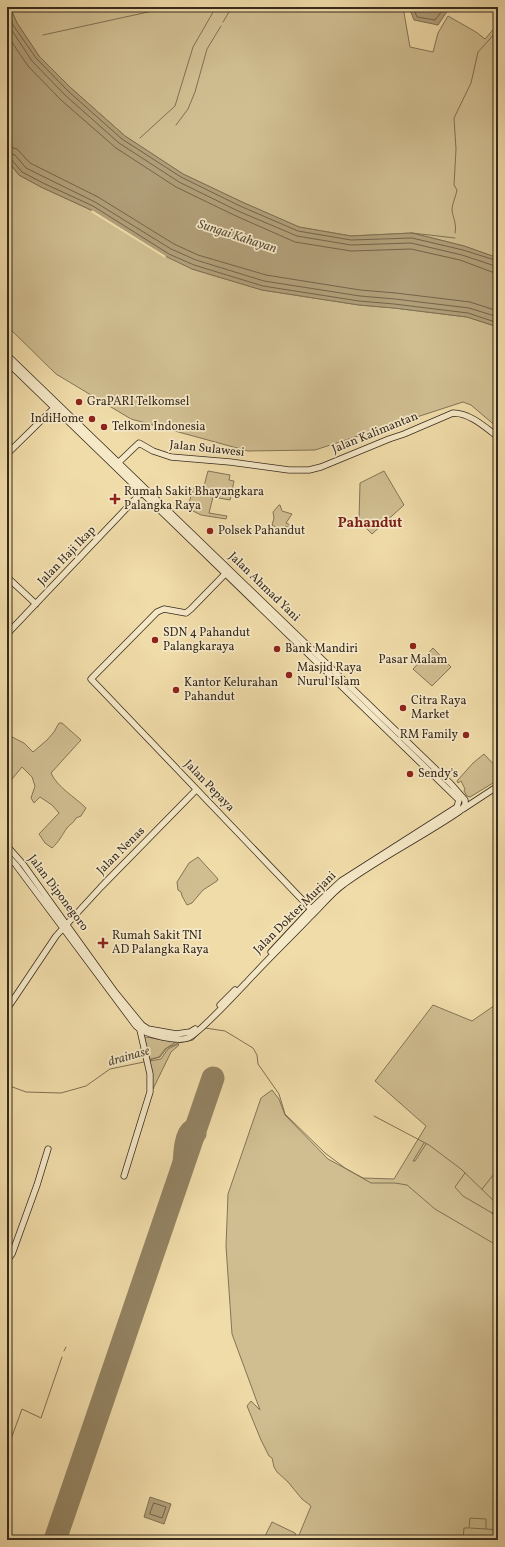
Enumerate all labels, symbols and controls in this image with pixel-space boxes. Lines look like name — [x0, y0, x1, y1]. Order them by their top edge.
water label: Sungai Kahayan — [195, 216, 279, 258]
place label: GraPARI Telkomsel — [87, 394, 190, 410]
marker: GraPARI Telkomsel — [74, 397, 84, 407]
street label: Jalan Kalimantan — [330, 408, 420, 458]
place label: IndiHome — [30, 411, 84, 427]
marker: IndiHome — [87, 414, 97, 424]
place label: Telkom Indonesia — [112, 419, 205, 435]
marker: Telkom Indonesia — [99, 422, 109, 432]
street label: Jalan Sulawesi — [169, 437, 246, 461]
place label: Rumah Sakit Bhayangkara Palangka Raya — [124, 484, 264, 514]
marker: Rumah Sakit Bhayangkara Palangka Raya — [109, 493, 121, 505]
district label: Pahandut — [338, 514, 402, 533]
street label: Jalan Haji Ikap — [34, 523, 100, 589]
place label: Polsek Pahandut — [218, 523, 305, 539]
marker: Polsek Pahandut — [205, 526, 215, 536]
street label: Jalan Ahmad Yani — [225, 549, 303, 626]
place label: SDN 4 Pahandut Palangkaraya — [163, 625, 250, 655]
marker: SDN 4 Pahandut Palangkaraya — [150, 635, 160, 645]
place label: Bank Mandiri — [285, 641, 358, 657]
marker: Pasar Malam — [408, 641, 418, 651]
marker: Bank Mandiri — [272, 644, 282, 654]
place label: Pasar Malam — [379, 652, 448, 668]
place label: Masjid Raya Nurul Islam — [297, 660, 362, 690]
marker: Masjid Raya Nurul Islam — [284, 670, 294, 680]
place label: Kantor Kelurahan Pahandut — [184, 675, 278, 705]
marker: Kantor Kelurahan Pahandut — [171, 685, 181, 695]
place label: Citra Raya Market — [411, 693, 466, 723]
marker: Citra Raya Market — [398, 703, 408, 713]
place label: RM Family — [400, 727, 459, 743]
marker: RM Family — [461, 730, 471, 740]
street label: Jalan Pepaya — [180, 757, 238, 815]
place label: Sendy's — [418, 766, 458, 782]
marker: Sendy's — [405, 769, 415, 779]
street label: Jalan Nenas — [93, 823, 149, 879]
street label: Jalan Diponegoro — [24, 852, 92, 934]
street label: Jalan Dokter Murjani — [250, 868, 340, 958]
place label: Rumah Sakit TNI AD Palangka Raya — [112, 928, 209, 958]
marker: Rumah Sakit TNI AD Palangka Raya — [97, 937, 109, 949]
water label: drainase — [106, 1042, 152, 1071]

